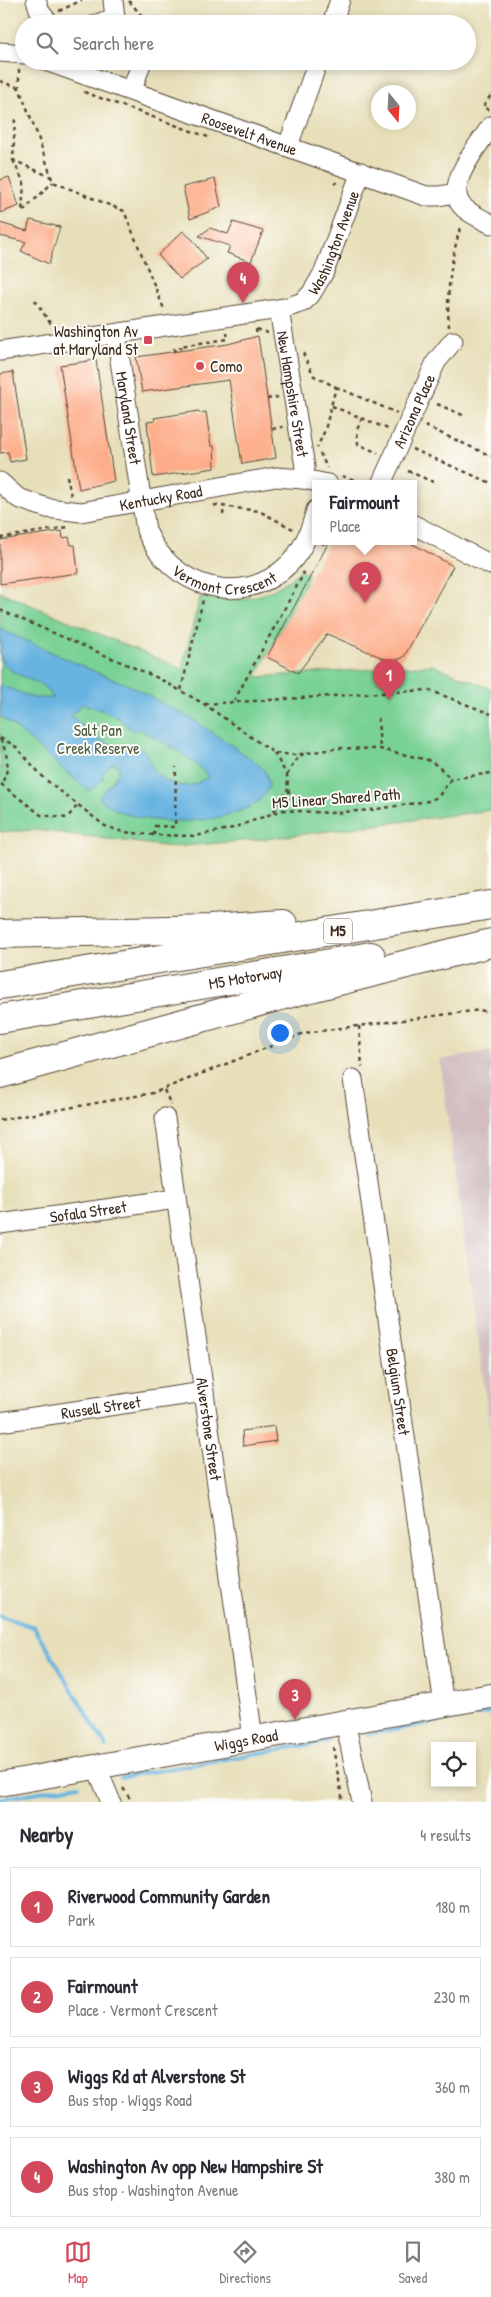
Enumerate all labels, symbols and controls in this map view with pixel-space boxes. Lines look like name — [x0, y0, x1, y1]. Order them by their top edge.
search box — [15, 15, 476, 70]
icon: search — [33, 29, 61, 57]
text: Search here — [73, 30, 154, 56]
north arrow — [371, 85, 416, 130]
street label: Roosevelt Avenue — [199, 106, 301, 161]
street label: Washington Avenue — [302, 187, 364, 299]
pin: 4 — [227, 262, 259, 303]
place label: Washington Av at Maryland St — [53, 320, 139, 360]
street label: New Hampshire Street — [272, 329, 314, 459]
marker: Washington Av at Maryland St — [142, 334, 154, 346]
place label: Como — [210, 355, 243, 377]
marker: Como — [194, 360, 206, 372]
street label: Maryland Street — [111, 370, 147, 467]
street label: Arizona Place — [388, 370, 440, 452]
street label: Kentucky Road — [118, 479, 204, 516]
popup — [312, 480, 417, 545]
text: Fairmount — [330, 489, 399, 515]
text: Place — [330, 515, 361, 537]
street label: Vermont Crescent — [168, 559, 281, 600]
pin: 2 — [349, 562, 381, 603]
pin: 1 — [373, 659, 405, 700]
park label: Salt Pan Creek Reserve — [56, 719, 140, 759]
street label: M5 Linear Shared Path — [271, 783, 401, 813]
road number: M5 — [324, 918, 352, 944]
street label: M5 Motorway — [207, 960, 284, 994]
your location — [267, 1020, 293, 1046]
street label: Sofala Street — [48, 1195, 128, 1228]
street label: Belgium Street — [381, 1347, 416, 1437]
street label: Alverstone Street — [191, 1376, 227, 1482]
street label: Russell Street — [60, 1390, 143, 1424]
pin: 3 — [279, 1679, 311, 1720]
street label: Wiggs Road — [213, 1723, 279, 1756]
map controls — [431, 1742, 476, 1787]
button: locate — [431, 1742, 476, 1787]
text: Nearby — [20, 1820, 73, 1849]
text: 4 results — [420, 1824, 471, 1846]
text: Riverwood Community Garden — [68, 1883, 270, 1909]
text: 1 — [34, 1896, 40, 1918]
text: 180 m — [436, 1896, 470, 1918]
text: Park — [68, 1909, 95, 1931]
text: Fairmount — [68, 1973, 137, 1999]
text: 2 — [33, 1986, 41, 2008]
text: 230 m — [434, 1986, 470, 2008]
text: Place · Vermont Crescent — [68, 1999, 217, 2021]
text: Wiggs Rd at Alverstone St — [68, 2063, 245, 2089]
text: 3 — [33, 2076, 41, 2098]
text: 360 m — [435, 2076, 470, 2098]
text: Bus stop · Wiggs Road — [68, 2089, 192, 2111]
text: Washington Av opp New Hampshire St — [68, 2153, 323, 2179]
text: 4 — [34, 2166, 40, 2188]
text: 380 m — [434, 2166, 470, 2188]
text: Bus stop · Washington Avenue — [68, 2179, 238, 2201]
tab: Map — [64, 2238, 92, 2287]
tab: Directions — [219, 2238, 271, 2287]
tab: Saved — [399, 2238, 427, 2287]

